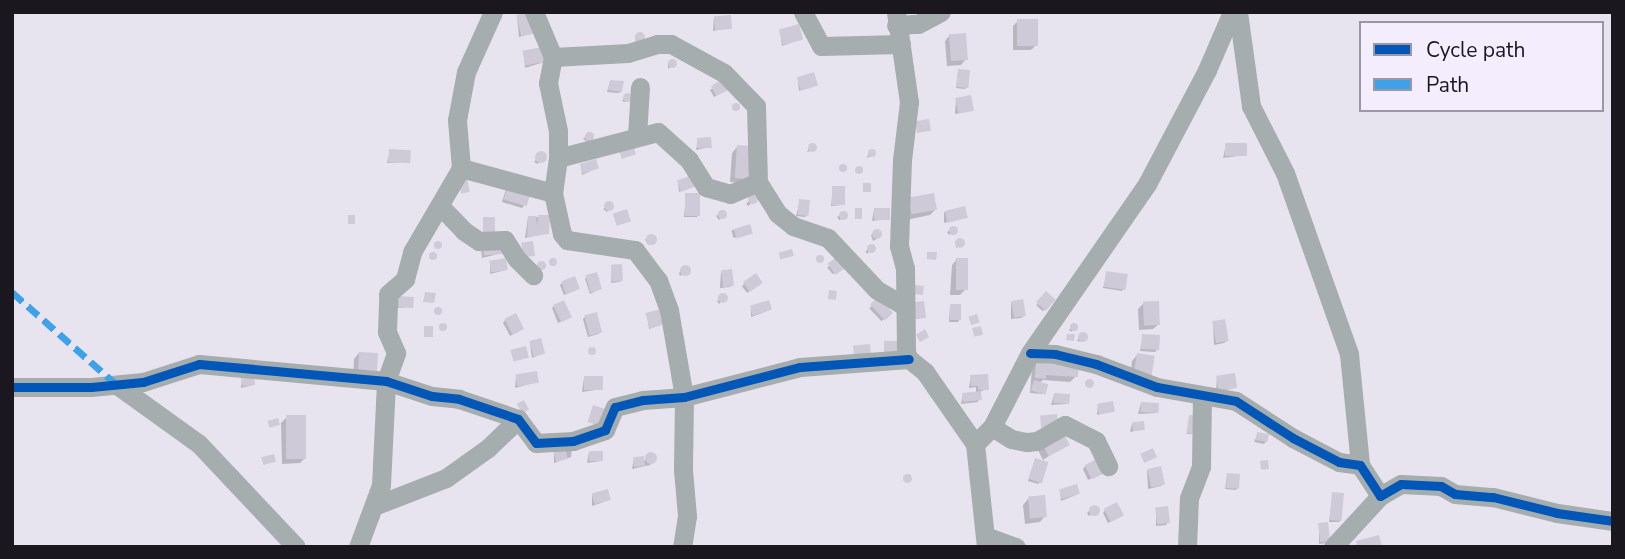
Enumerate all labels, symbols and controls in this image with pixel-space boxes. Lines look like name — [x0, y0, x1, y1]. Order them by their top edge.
legend — [1359, 21, 1604, 112]
text: Cycle path — [1426, 36, 1525, 64]
text: Path — [1426, 71, 1469, 99]

